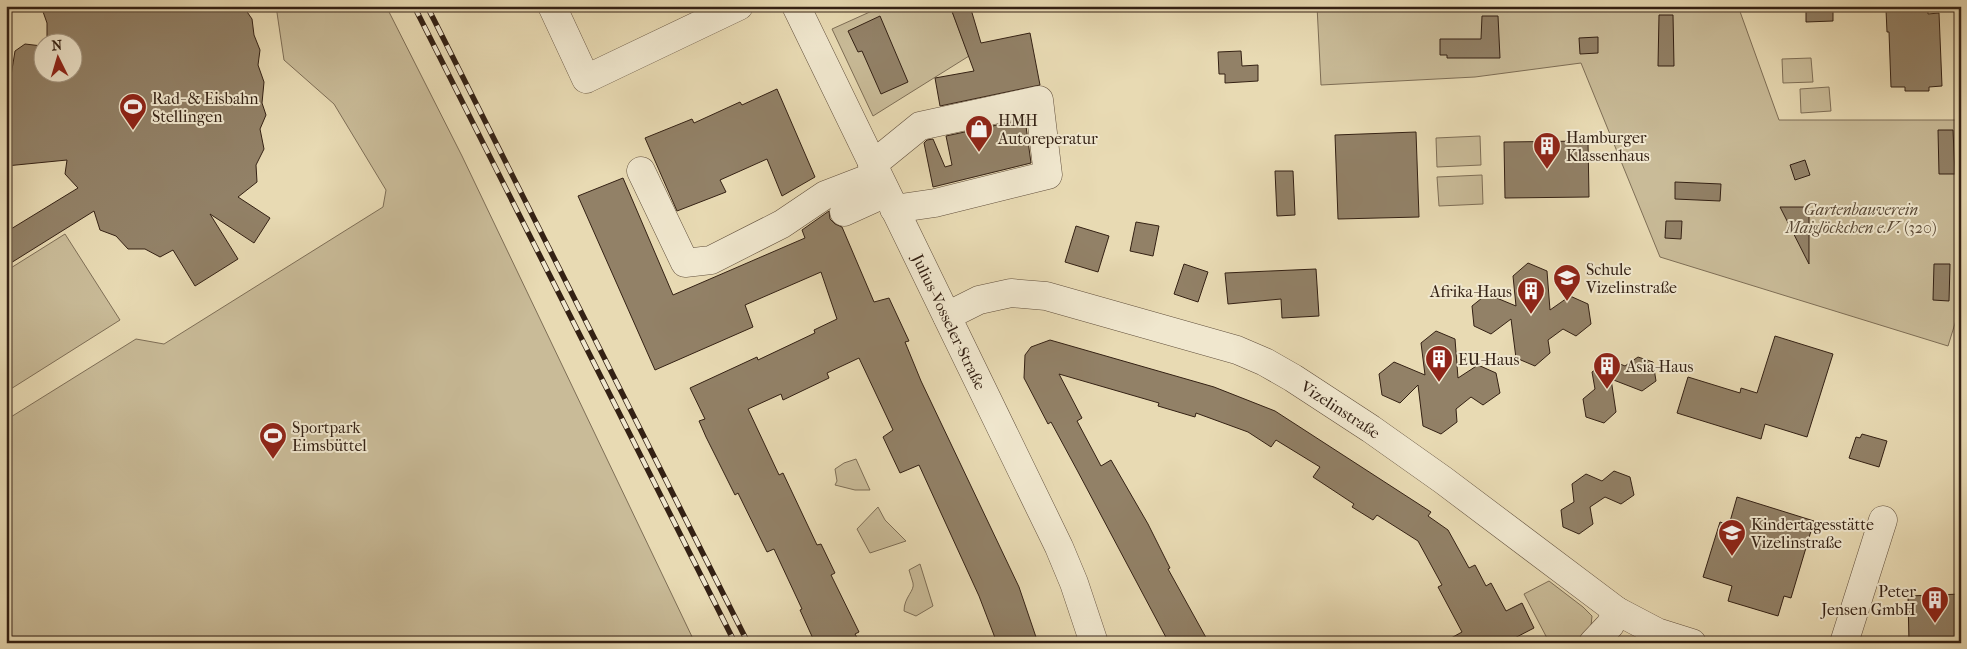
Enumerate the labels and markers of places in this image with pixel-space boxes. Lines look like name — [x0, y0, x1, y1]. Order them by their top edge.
place label: Rad- & Eisbahn Stellingen — [152, 89, 259, 126]
sports icon: Rad- & Eisbahn Stellingen — [118, 92, 148, 131]
place label: HMH Autoreperatur — [997, 111, 1098, 148]
shop icon: HMH Autoreperatur — [964, 114, 994, 153]
place label: Hamburger Klassenhaus — [1566, 128, 1650, 165]
building icon: Hamburger Klassenhaus — [1532, 131, 1562, 170]
place label: Schule Vizelinstraße — [1585, 260, 1677, 297]
school or university icon: Schule Vizelinstraße — [1552, 263, 1582, 302]
building icon: Afrika-Haus — [1516, 276, 1546, 315]
place label: Afrika-Haus — [1429, 282, 1512, 301]
building icon: EU-Haus — [1424, 344, 1454, 383]
place label: EU-Haus — [1458, 350, 1519, 369]
building icon: Asia-Haus — [1592, 351, 1622, 390]
place label: Asia-Haus — [1625, 357, 1694, 376]
place label: Sportpark Eimsbüttel — [292, 418, 367, 455]
sports icon: Sportpark Eimsbüttel — [258, 421, 288, 460]
place label: Kindertagesstätte Vizelinstraße — [1750, 515, 1874, 552]
school or university icon: Kindertagesstätte Vizelinstraße — [1717, 518, 1747, 557]
place label: Peter Jensen GmbH — [1819, 582, 1916, 619]
building icon: Peter Jensen GmbH — [1920, 585, 1950, 624]

